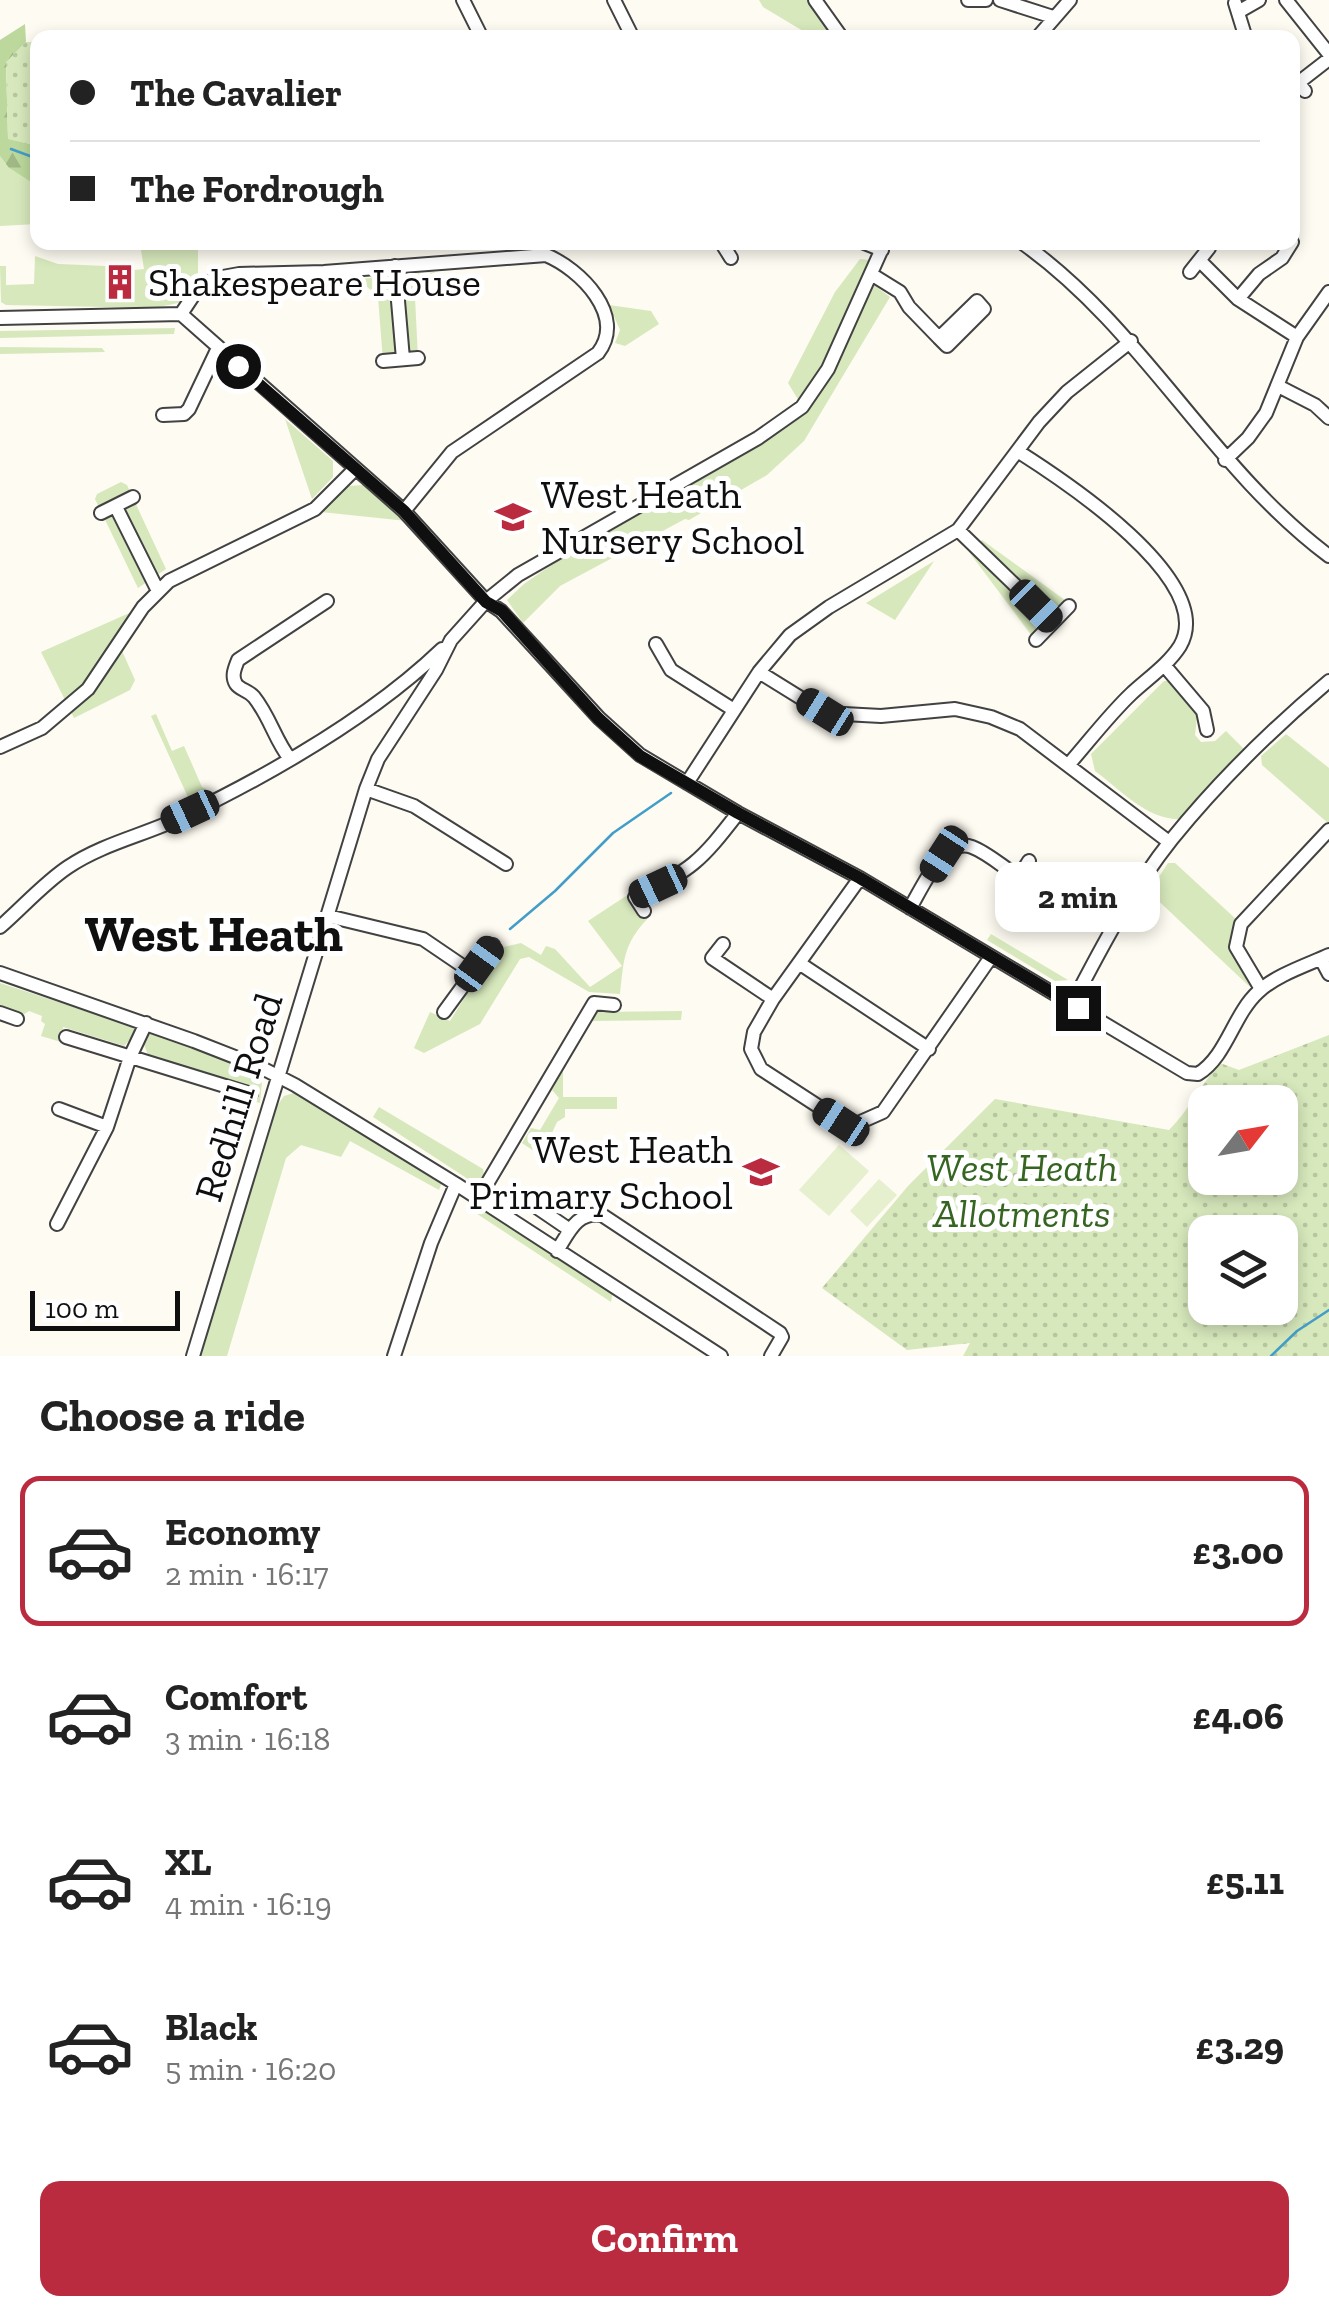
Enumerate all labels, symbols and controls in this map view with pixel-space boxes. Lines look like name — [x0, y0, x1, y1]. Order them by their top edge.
text: The Cavalier — [130, 70, 342, 116]
text: The Fordrough — [130, 166, 384, 212]
place label: Shakespeare House — [148, 258, 481, 306]
building icon: Shakespeare House — [101, 263, 139, 301]
route start — [216, 344, 261, 389]
place label: West Heath Nursery School — [541, 470, 804, 564]
school or university icon: West Heath Nursery School — [494, 498, 532, 536]
car — [1004, 574, 1068, 638]
car — [792, 683, 858, 741]
car — [156, 786, 224, 838]
car — [915, 821, 973, 887]
car — [624, 860, 692, 912]
callout: 2 min — [996, 863, 1160, 933]
text: 2 min — [1038, 878, 1117, 916]
district label: West Heath — [85, 904, 343, 964]
car — [449, 931, 509, 997]
route end — [1056, 986, 1101, 1031]
street label: Redhill Road — [184, 987, 292, 1207]
north arrow — [1188, 1085, 1298, 1195]
map controls — [1188, 1085, 1298, 1325]
car — [808, 1093, 874, 1151]
place label: West Heath Primary School — [469, 1125, 734, 1219]
park label: West Heath Allotments — [926, 1143, 1118, 1237]
school or university icon: West Heath Primary School — [742, 1153, 780, 1191]
button: layers — [1188, 1215, 1298, 1325]
scale bar — [30, 1286, 180, 1330]
text: 100 m — [45, 1292, 119, 1325]
text: Choose a ride — [40, 1389, 305, 1443]
icon: car — [45, 1506, 135, 1596]
text: Economy — [165, 1509, 320, 1555]
text: £3.00 — [1192, 1528, 1284, 1574]
text: 2 min · 16:17 — [165, 1555, 329, 1593]
icon: car — [45, 1671, 135, 1761]
text: Comfort — [165, 1674, 307, 1720]
text: £4.06 — [1193, 1693, 1284, 1739]
text: 3 min · 16:18 — [165, 1720, 330, 1758]
icon: car — [45, 1836, 135, 1926]
text: XL — [165, 1839, 212, 1885]
text: £5.11 — [1206, 1858, 1284, 1904]
text: 4 min · 16:19 — [165, 1885, 332, 1923]
icon: car — [45, 2001, 135, 2091]
text: Black — [165, 2004, 258, 2050]
text: £3.29 — [1196, 2023, 1284, 2069]
text: 5 min · 16:20 — [165, 2050, 337, 2088]
button: Confirm — [40, 2181, 1289, 2296]

